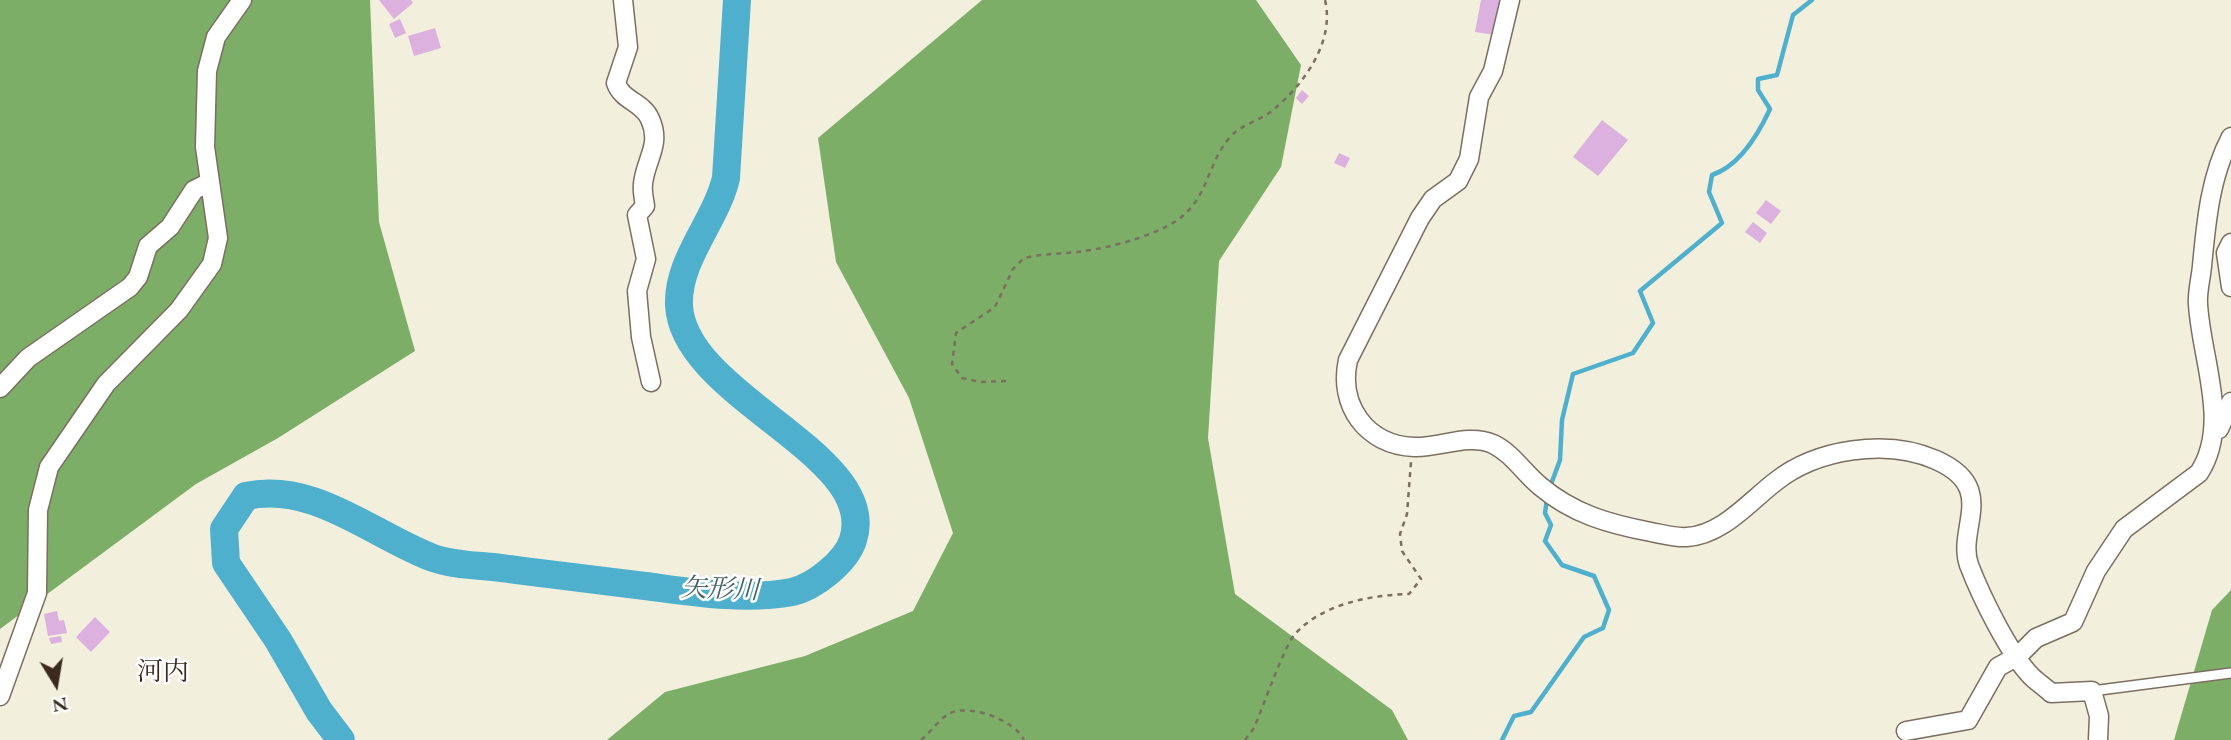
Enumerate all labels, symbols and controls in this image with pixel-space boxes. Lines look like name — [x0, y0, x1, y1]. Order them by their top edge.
water label: 矢形川 — [680, 573, 760, 607]
north arrow — [21, 649, 91, 719]
district label: 河内 — [137, 657, 189, 689]
text: N — [50, 691, 70, 719]

